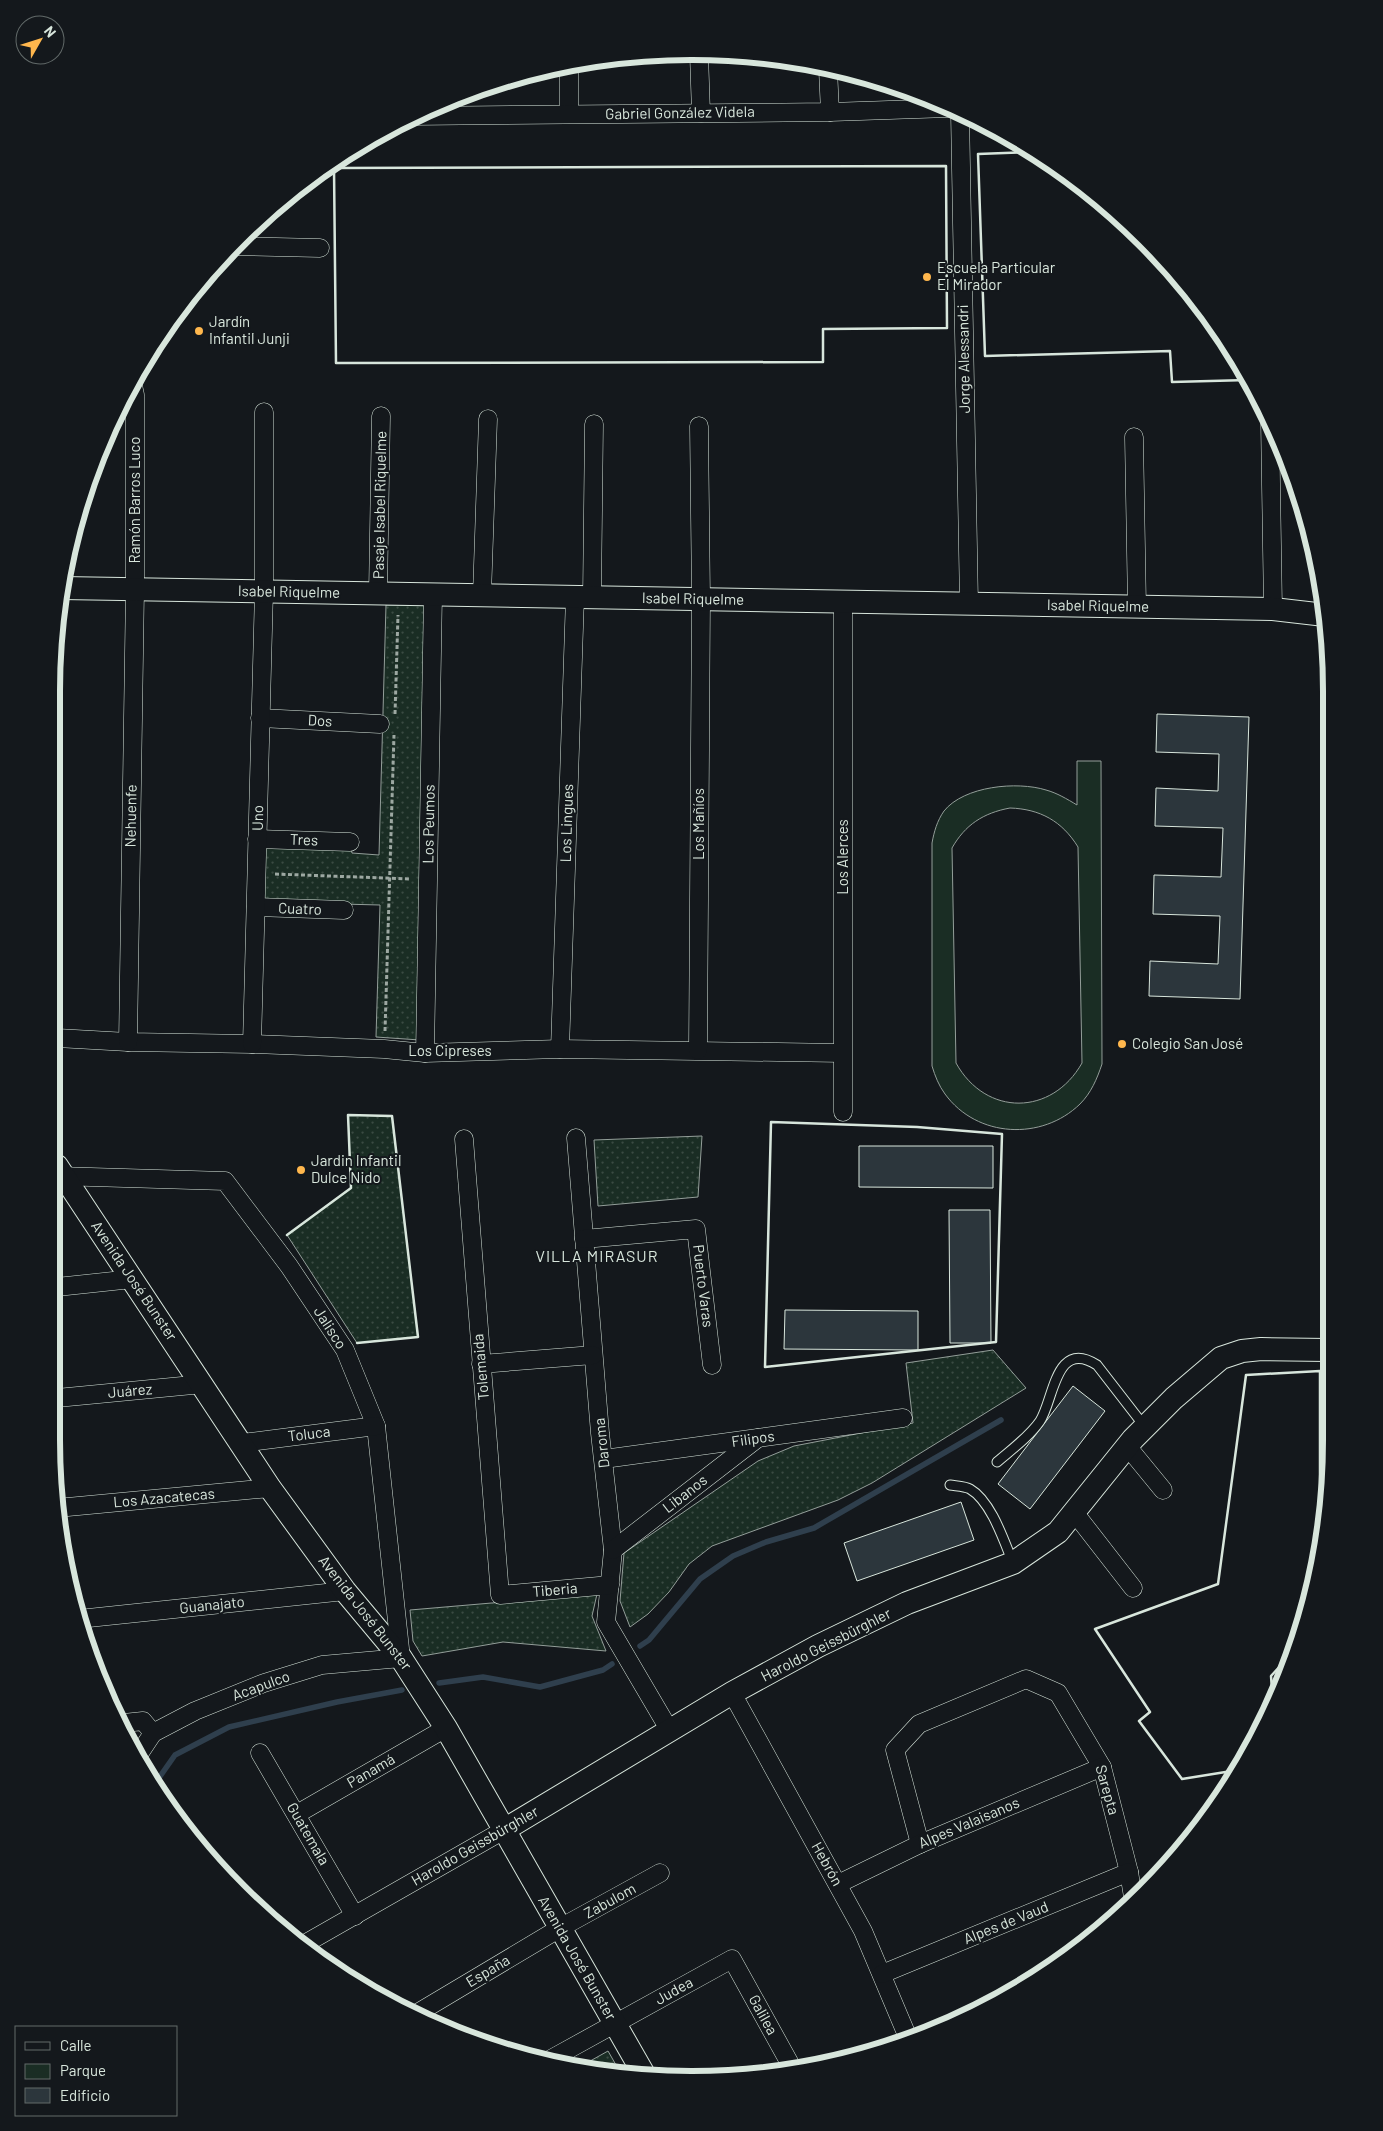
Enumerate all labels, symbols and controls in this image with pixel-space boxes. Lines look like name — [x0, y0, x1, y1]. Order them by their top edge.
north arrow — [15, 15, 65, 65]
text: N — [41, 23, 60, 40]
street label: Gabriel González Videla — [605, 102, 755, 122]
place label: Escuela Particular El Mirador — [937, 258, 1056, 293]
marker: Escuela Particular El Mirador — [921, 271, 933, 283]
street label: Jorge Alessandri — [953, 304, 973, 414]
place label: Jardín Infantil Junji — [209, 312, 290, 347]
marker: Jardín Infantil Junji — [193, 325, 205, 337]
street label: Pasaje Isabel Riquelme — [369, 431, 389, 579]
street label: Ramón Barros Luco — [125, 437, 143, 563]
street label: Isabel Riquelme — [238, 581, 340, 601]
street label: Isabel Riquelme — [642, 588, 744, 608]
street label: Isabel Riquelme — [1047, 595, 1149, 615]
street label: Dos — [307, 710, 333, 730]
street label: Los Lingues — [556, 783, 576, 862]
street label: Nehuenfe — [120, 784, 140, 848]
street label: Los Peumos — [418, 784, 438, 864]
street label: Los Mañíos — [689, 788, 707, 860]
street label: Uno — [248, 805, 266, 831]
street label: Los Alerces — [833, 819, 851, 895]
street label: Tres — [290, 830, 318, 848]
street label: Cuatro — [278, 898, 322, 918]
place label: Colegio San José — [1132, 1034, 1243, 1052]
marker: Colegio San José — [1116, 1038, 1128, 1050]
street label: Los Cipreses — [408, 1041, 492, 1059]
place label: Jardin Infantil Dulce Nido — [311, 1151, 401, 1186]
marker: Jardin Infantil Dulce Nido — [295, 1164, 307, 1176]
street label: Avenida José Bunster — [88, 1217, 182, 1344]
street label: Puerto Varas — [690, 1244, 718, 1328]
district label: VILLA MIRASUR — [536, 1246, 658, 1265]
street label: Jalisco — [311, 1303, 351, 1352]
street label: Tolemaida — [468, 1333, 492, 1401]
street label: Juárez — [107, 1379, 153, 1401]
street label: Daroma — [589, 1417, 613, 1469]
street label: Toluca — [287, 1421, 331, 1445]
street label: Filipos — [730, 1426, 775, 1450]
street label: Libanos — [659, 1470, 710, 1516]
street label: Los Azacatecas — [112, 1484, 215, 1510]
street label: Avenida José Bunster — [315, 1551, 416, 1674]
street label: Tiberia — [532, 1578, 578, 1600]
street label: Guanajato — [178, 1592, 245, 1616]
street label: Haroldo Geissbürghler — [757, 1603, 894, 1685]
street label: Acapulco — [229, 1666, 292, 1704]
street label: Panamá — [343, 1749, 398, 1791]
street label: Sarepta — [1092, 1763, 1124, 1817]
street label: Alpes Valaisanos — [915, 1793, 1022, 1851]
street label: Guatemala — [284, 1799, 334, 1868]
street label: Haroldo Geissbürghler — [408, 1801, 542, 1889]
street label: Hebrón — [808, 1838, 847, 1889]
street label: Zabulom — [581, 1879, 638, 1922]
street label: Avenida José Bunster — [535, 1892, 621, 2023]
street label: Alpes de Vaud — [961, 1897, 1051, 1947]
street label: España — [462, 1950, 513, 1990]
street label: Judea — [651, 1972, 696, 2008]
street label: Galilea — [746, 1991, 782, 2038]
legend — [15, 2026, 178, 2116]
text: Calle — [60, 2036, 92, 2054]
text: Parque — [60, 2061, 106, 2079]
text: Edificio — [60, 2086, 110, 2104]

